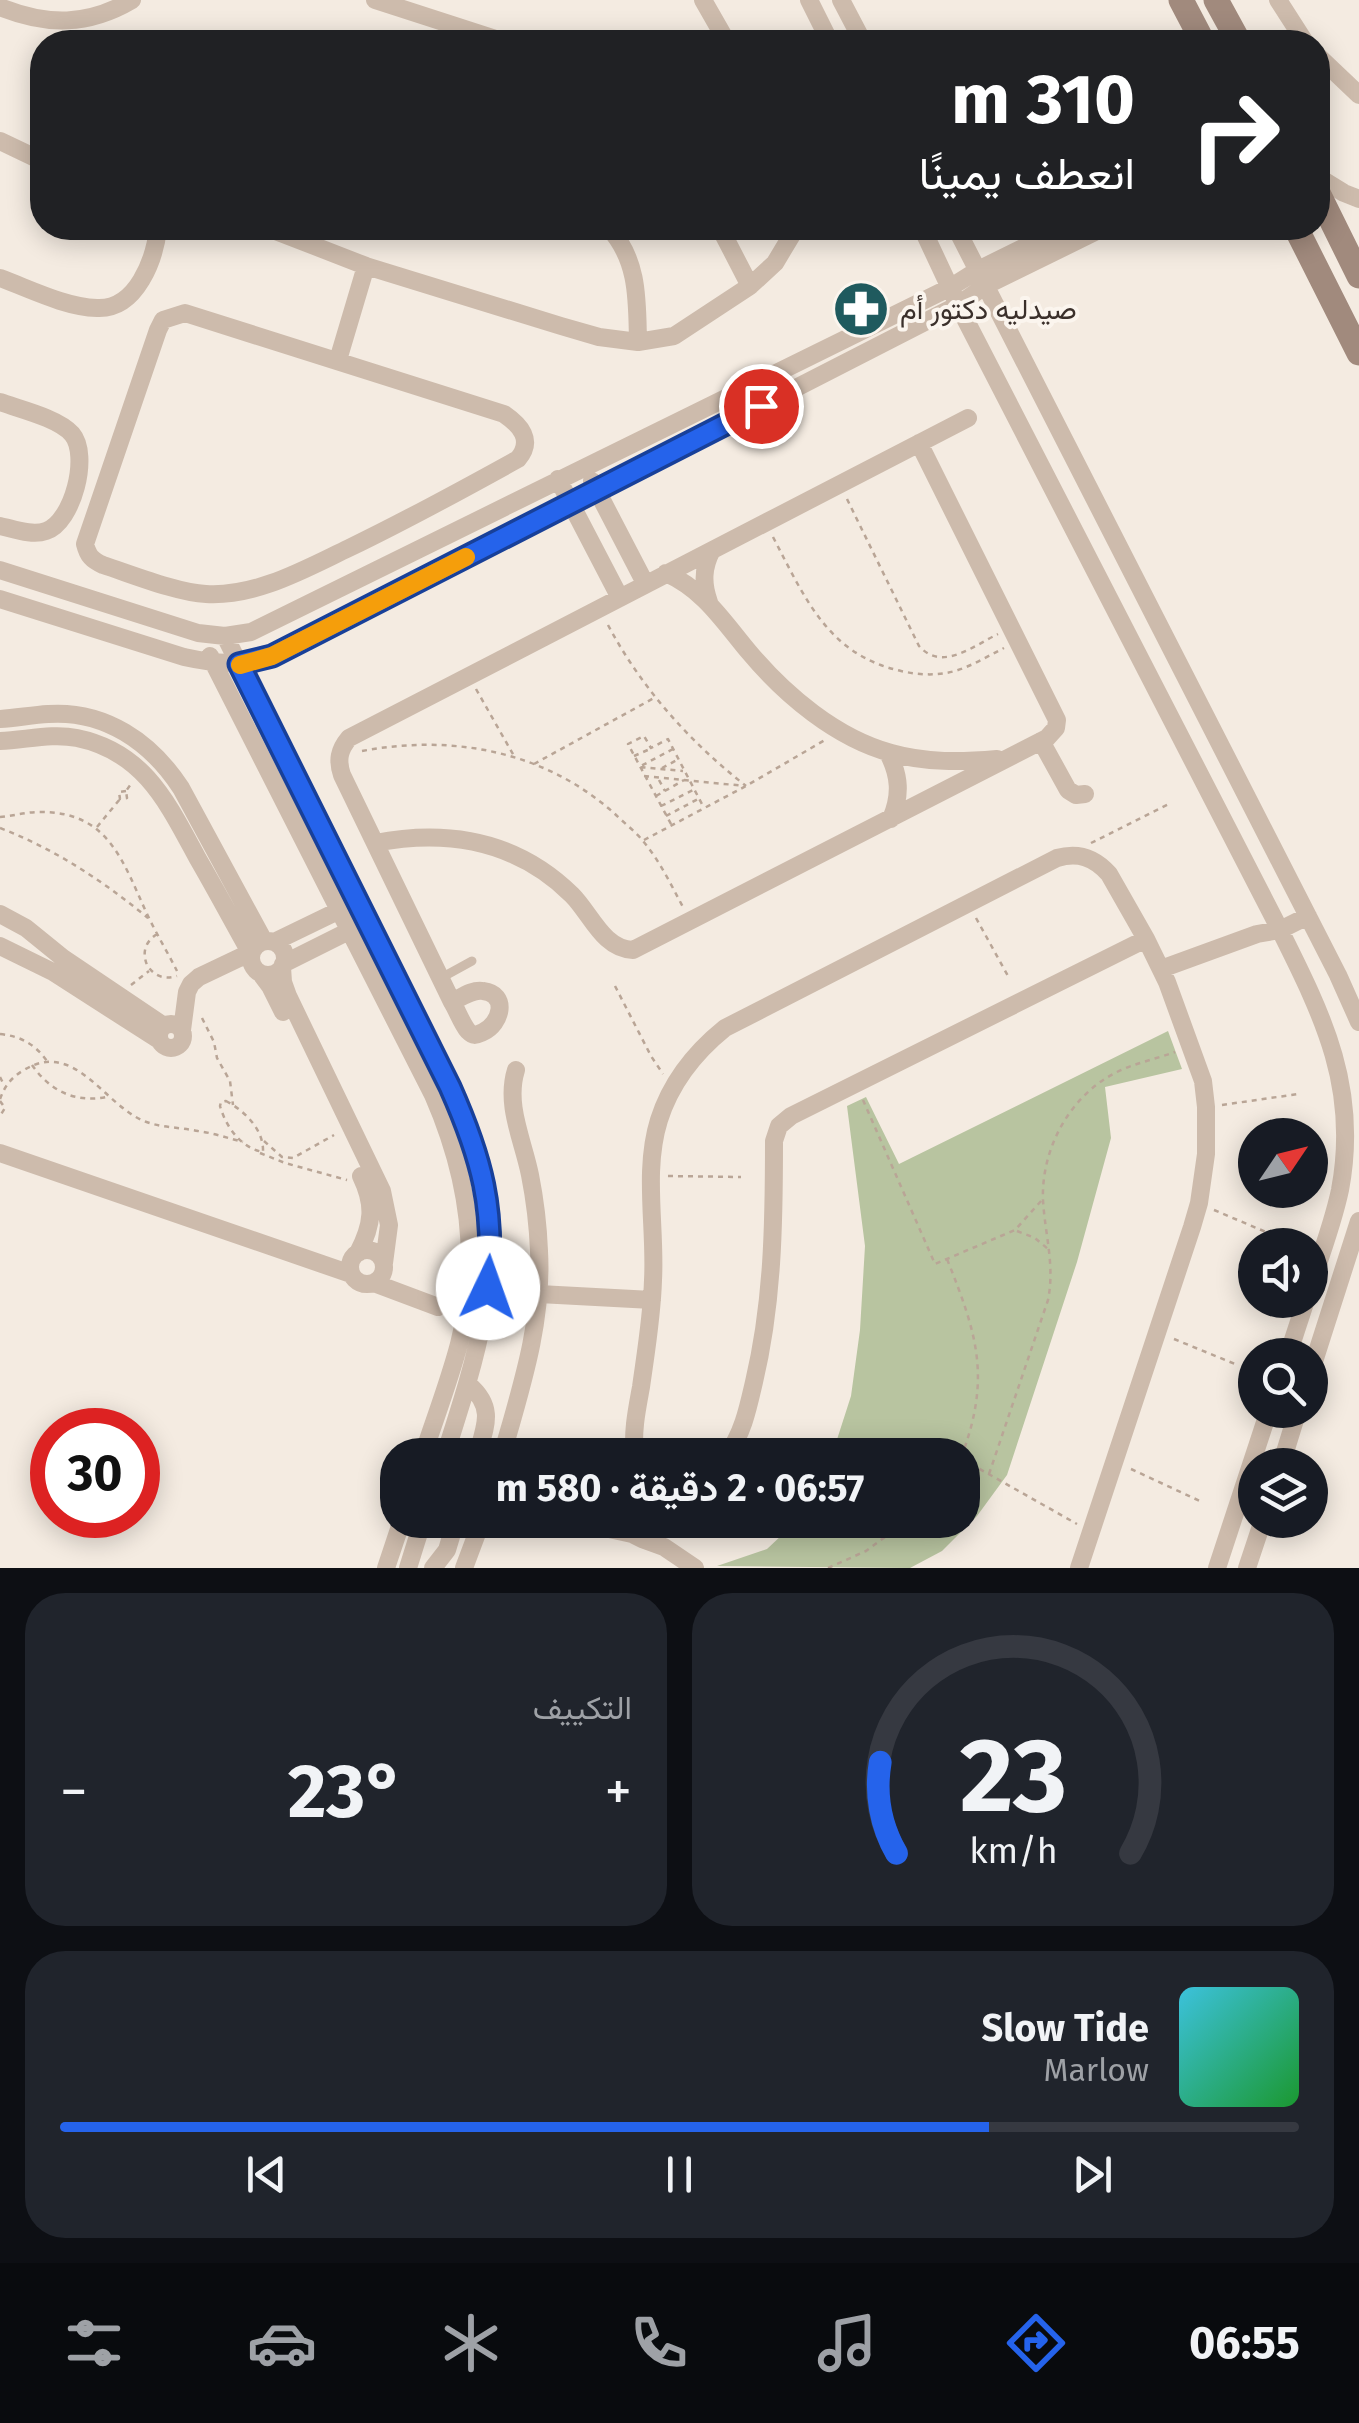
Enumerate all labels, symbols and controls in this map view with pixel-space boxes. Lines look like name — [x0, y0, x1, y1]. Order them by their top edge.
text: 310 m — [951, 58, 1135, 142]
icon: right — [1170, 70, 1300, 200]
text: انعطف يمينًا — [919, 147, 1135, 201]
pharmacy icon: صيدليه دكتور أم — [831, 279, 891, 339]
place label: صيدليه دكتور أم — [900, 293, 1077, 328]
pin — [719, 364, 804, 449]
icon: arrive — [734, 379, 789, 434]
north arrow — [1238, 1118, 1328, 1208]
map controls — [1238, 1118, 1328, 1538]
button: sound — [1238, 1228, 1328, 1318]
position arrow — [436, 1236, 540, 1340]
button: search — [1238, 1338, 1328, 1428]
speed limit sign: 30 — [30, 1408, 160, 1538]
button: layers — [1238, 1448, 1328, 1538]
text: 06:57 · 2 دقيقة · 580 m — [496, 1465, 864, 1511]
text: التكييف — [533, 1689, 632, 1727]
text: 23 — [959, 1714, 1067, 1839]
text: 23° — [288, 1747, 404, 1837]
text: − — [60, 1759, 88, 1825]
text: + — [605, 1759, 632, 1825]
text: km/h — [969, 1830, 1057, 1872]
text: Slow Tide — [981, 2005, 1149, 2051]
text: Marlow — [1043, 2051, 1149, 2089]
icon: previous — [239, 2147, 294, 2202]
icon: pause — [652, 2147, 707, 2202]
icon: next — [1065, 2147, 1120, 2202]
icon: filters — [59, 2308, 129, 2378]
icon: car — [247, 2308, 317, 2378]
icon: climate — [436, 2308, 506, 2378]
icon: phone — [624, 2308, 694, 2378]
icon: music — [812, 2308, 882, 2378]
icon: directions — [1001, 2308, 1071, 2378]
text: 06:55 — [1189, 2316, 1300, 2370]

